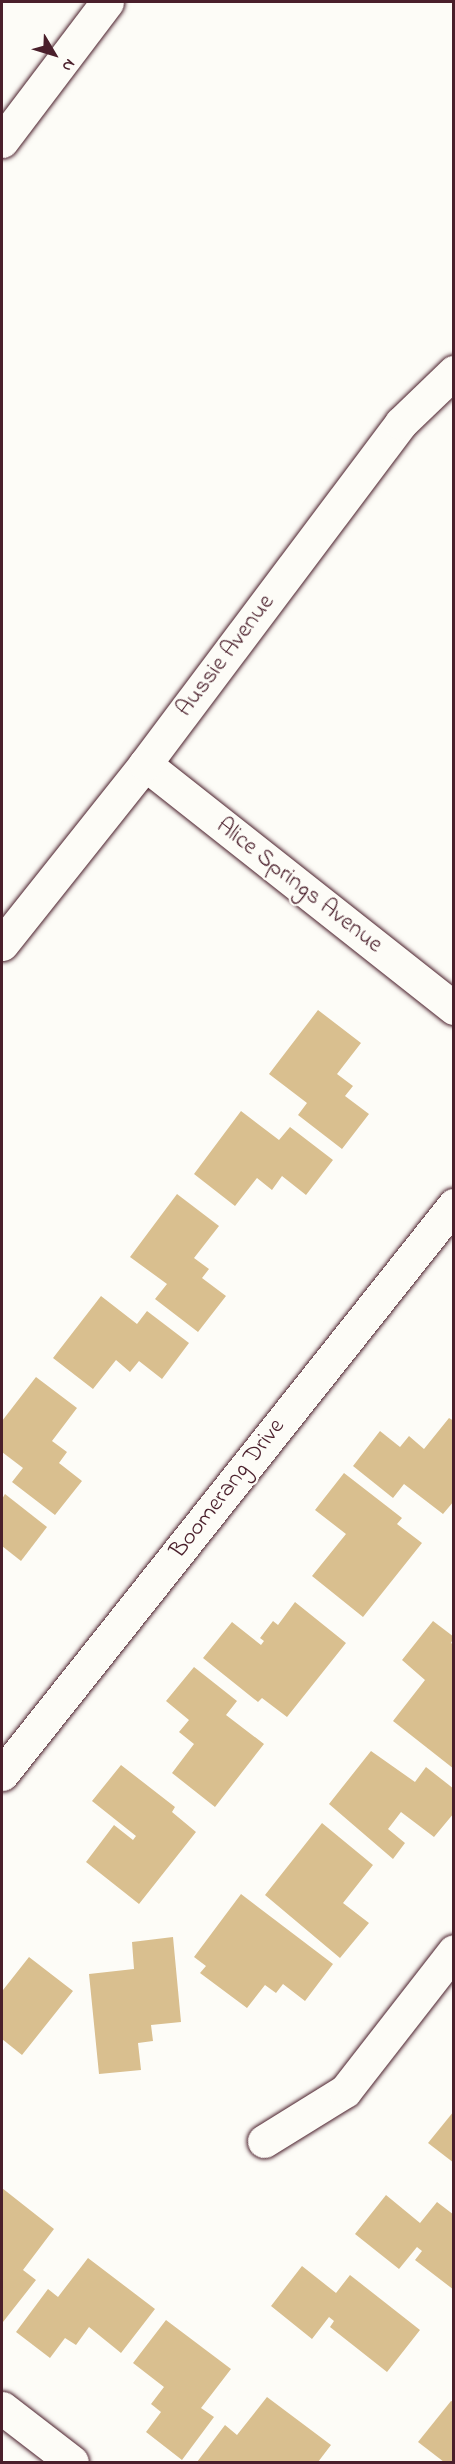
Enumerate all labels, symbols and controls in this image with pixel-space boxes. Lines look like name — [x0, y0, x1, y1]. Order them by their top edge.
north arrow — [24, 24, 84, 84]
text: N — [55, 53, 81, 77]
street label: Aussie Avenue — [171, 589, 281, 723]
street label: Alice Springs Avenue — [210, 812, 388, 960]
street label: Boomerang Drive — [164, 1413, 292, 1565]

